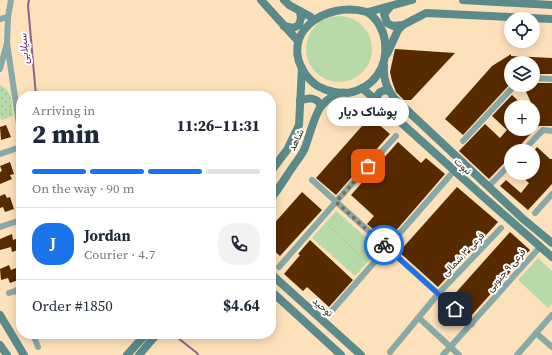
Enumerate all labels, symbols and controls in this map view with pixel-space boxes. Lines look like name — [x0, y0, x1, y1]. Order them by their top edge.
map controls — [504, 12, 540, 180]
button: locate — [504, 12, 540, 48]
water label: سیلابی — [15, 33, 33, 65]
button: layers — [504, 56, 540, 92]
callout: پوشاک دیار — [327, 98, 409, 126]
button: + — [504, 100, 540, 136]
text: Arriving in — [32, 102, 95, 119]
text: پوشاک دیار — [339, 103, 397, 120]
text: 11:26–11:31 — [177, 115, 260, 136]
text: 2 min — [32, 116, 100, 152]
street label: شاهد — [285, 127, 307, 153]
button: − — [504, 144, 540, 180]
pin — [351, 149, 385, 183]
icon: bag — [357, 155, 379, 177]
street label: نبوت — [451, 155, 475, 177]
text: On the way · 90 m — [32, 180, 134, 197]
button: phone — [218, 223, 260, 265]
text: Jordan — [84, 225, 131, 246]
courier — [364, 225, 404, 265]
street label: فرعی ۳ شمالی — [439, 229, 487, 279]
text: J — [50, 233, 56, 254]
icon: bike — [373, 234, 395, 256]
street label: فرعی ۹ جنوبی — [483, 245, 529, 295]
text: Courier · 4.7 — [84, 246, 155, 263]
pin — [438, 292, 472, 326]
street label: توحید — [310, 294, 336, 320]
text: Order #1850 — [32, 295, 113, 316]
text: $4.64 — [223, 295, 260, 316]
icon: home — [444, 298, 466, 320]

